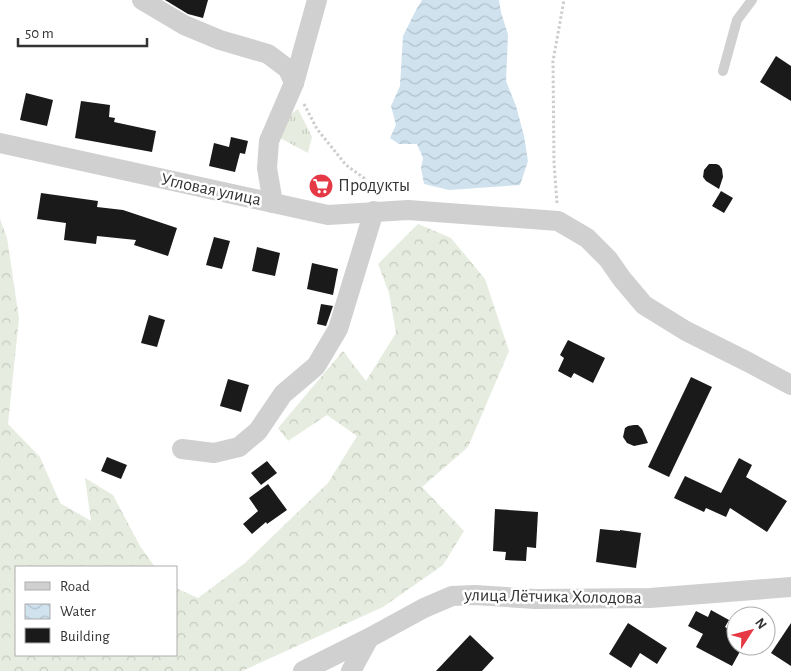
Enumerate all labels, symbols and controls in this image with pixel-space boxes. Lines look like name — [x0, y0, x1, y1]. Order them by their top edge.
scale bar — [18, 15, 146, 47]
text: 50 m — [25, 26, 54, 41]
street label: Угловая улица — [159, 171, 263, 209]
supermarket icon: Продукты — [308, 173, 334, 199]
place label: Продукты — [338, 177, 410, 195]
legend — [15, 566, 178, 656]
text: Road — [60, 579, 90, 594]
street label: улица Лётчика Холодова — [463, 586, 642, 608]
text: Water — [60, 604, 96, 619]
north arrow — [726, 606, 776, 656]
text: N — [752, 616, 769, 632]
text: Building — [60, 629, 110, 644]

